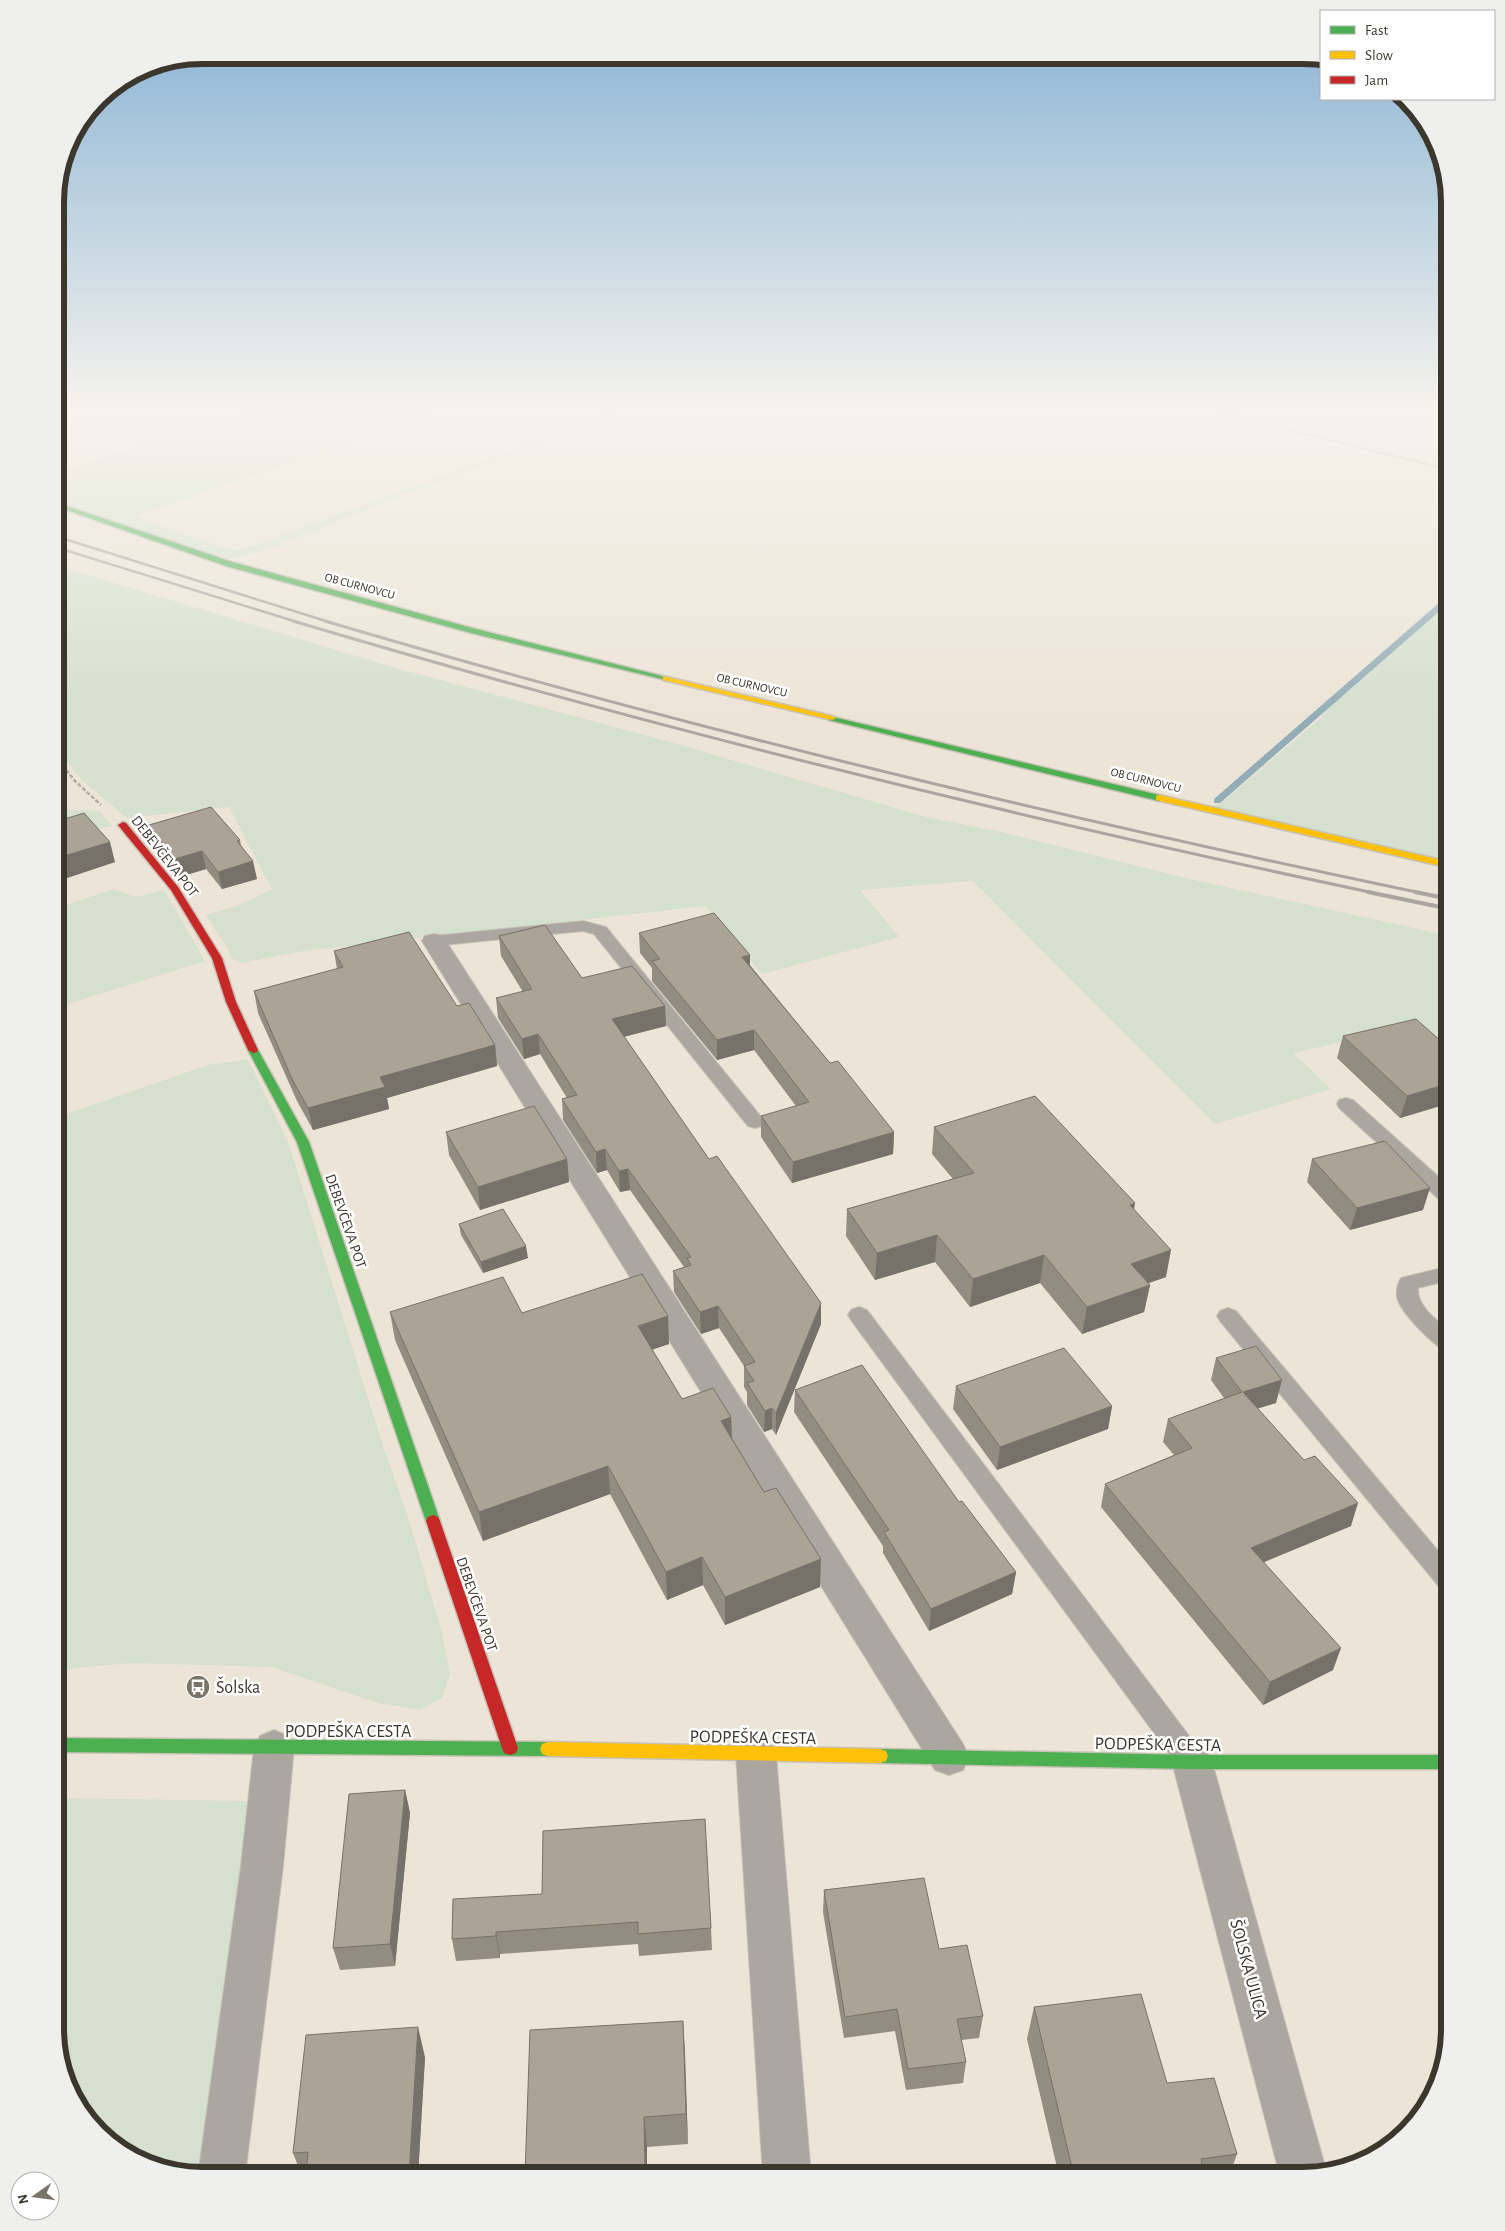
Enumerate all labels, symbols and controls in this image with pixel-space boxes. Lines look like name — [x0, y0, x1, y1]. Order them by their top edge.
legend — [1320, 10, 1495, 100]
text: Fast — [1365, 23, 1389, 38]
text: Slow — [1365, 48, 1393, 63]
text: Jam — [1365, 73, 1388, 88]
street label: OB CURNOVCU — [324, 571, 396, 601]
street label: OB CURNOVCU — [715, 671, 789, 699]
street label: OB CURNOVCU — [1110, 765, 1182, 795]
street label: DEBEVČEVA POT — [128, 812, 202, 900]
street label: DEBEVČEVA POT — [322, 1172, 370, 1271]
street label: DEBEVČEVA POT — [453, 1555, 501, 1654]
bus stop icon: Šolska — [185, 1674, 211, 1700]
place label: Šolska — [216, 1676, 260, 1697]
street label: PODPEŠKA CESTA — [285, 1720, 412, 1741]
street label: PODPEŠKA CESTA — [690, 1725, 817, 1748]
street label: PODPEŠKA CESTA — [1095, 1732, 1222, 1755]
street label: ŠOLSKA ULICA — [1226, 1917, 1273, 2021]
north arrow — [10, 2171, 60, 2221]
text: N — [15, 2192, 31, 2205]

